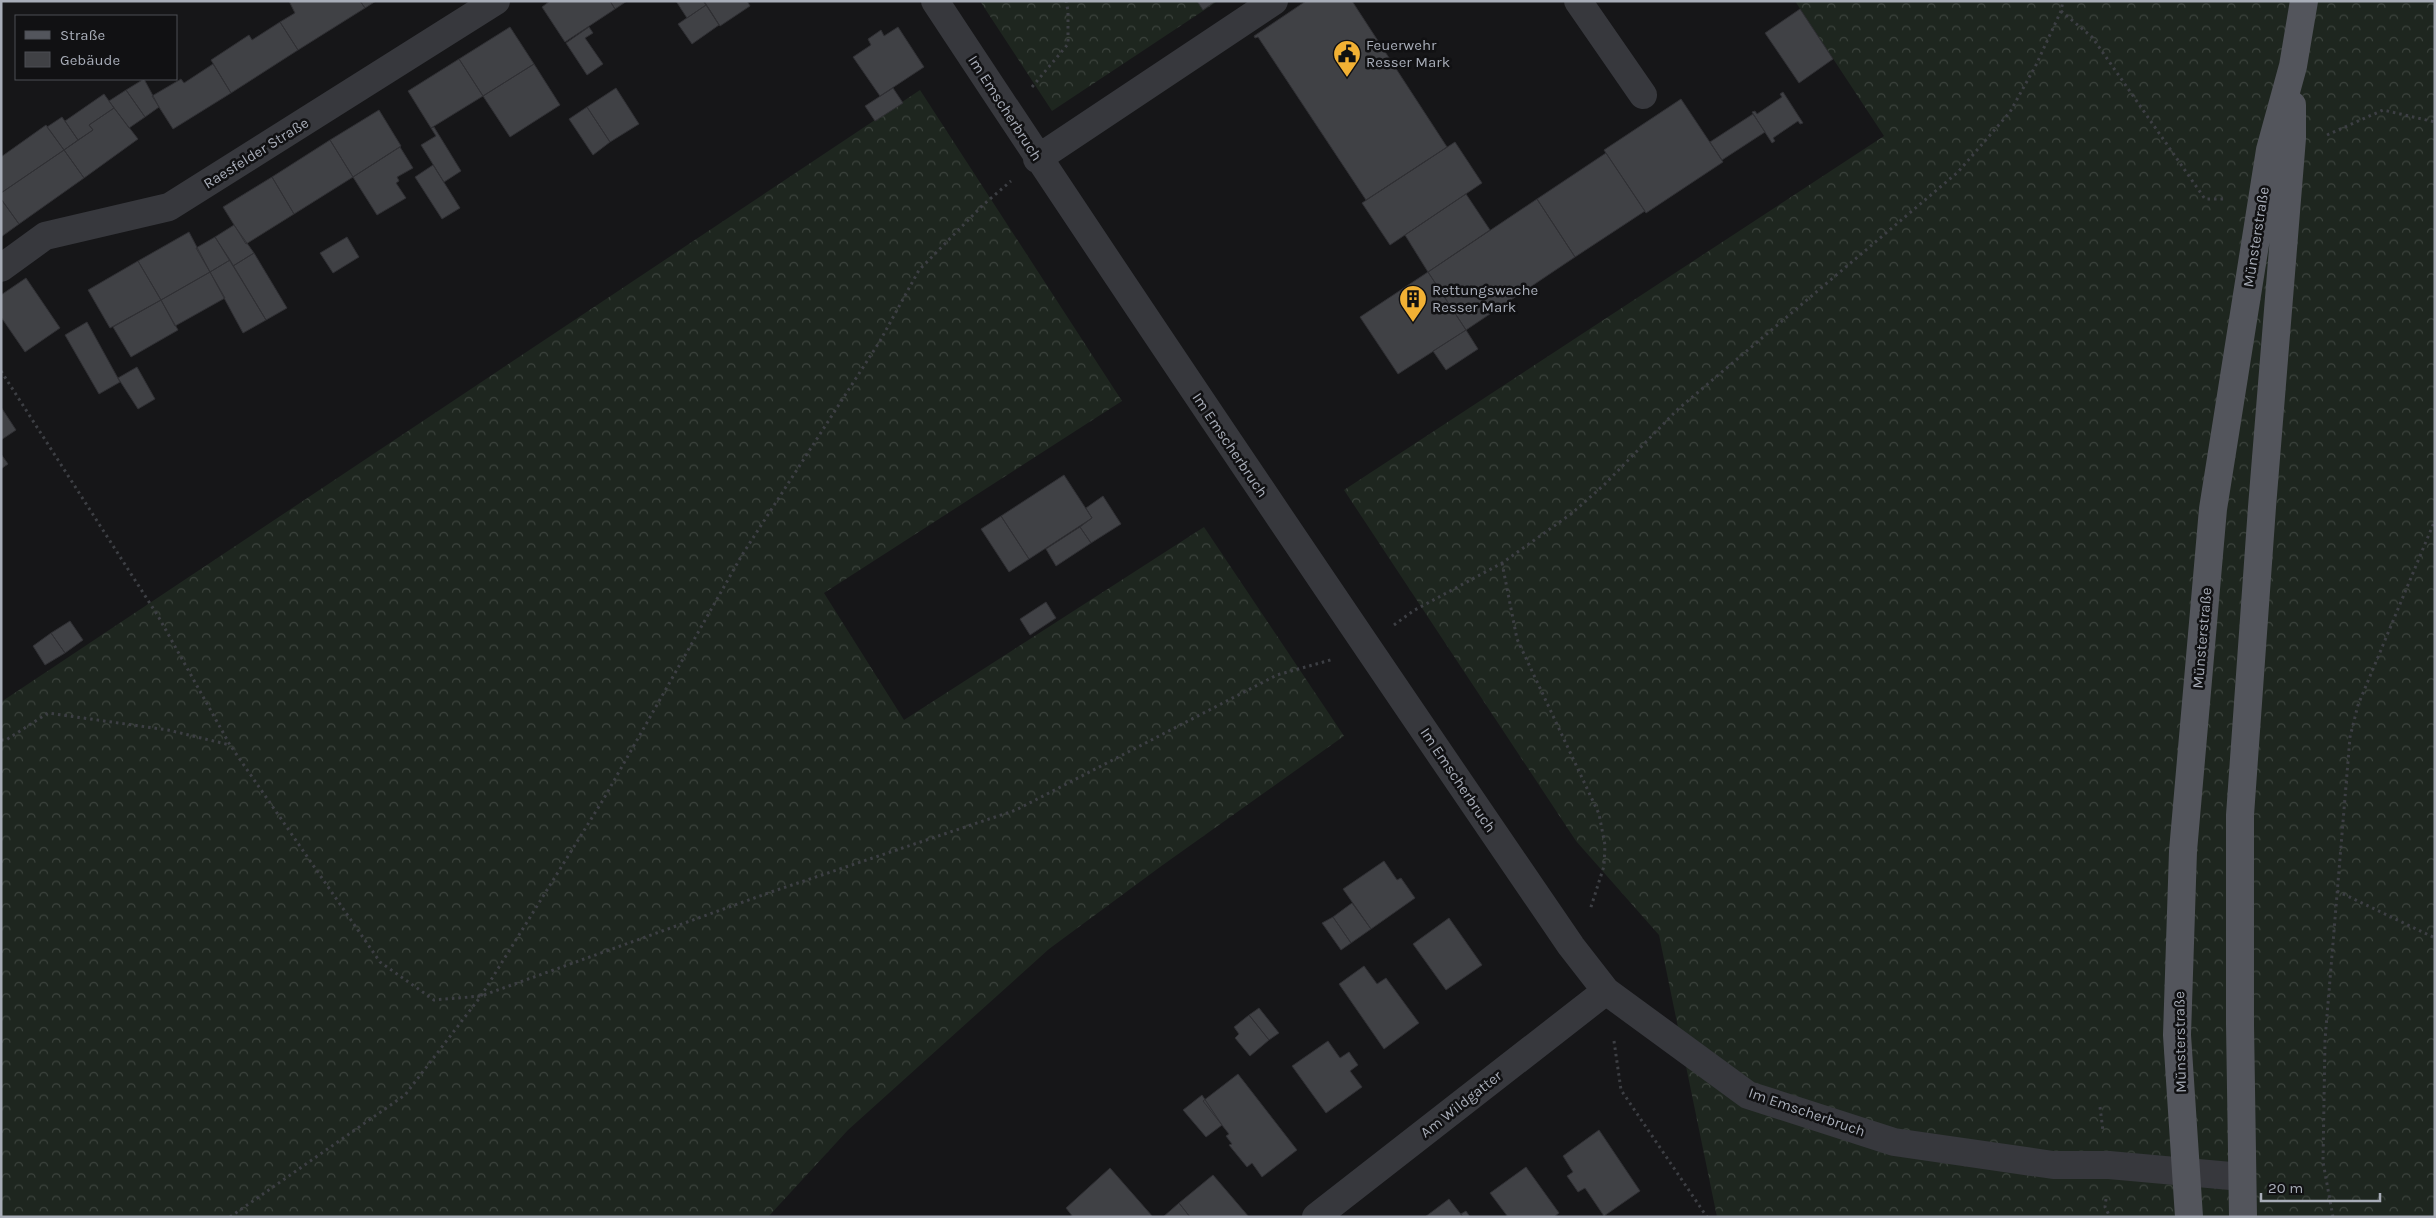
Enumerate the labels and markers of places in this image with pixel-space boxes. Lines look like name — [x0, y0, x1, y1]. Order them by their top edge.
place label: Feuerwehr Resser Mark — [1366, 36, 1450, 71]
public building icon: Feuerwehr Resser Mark — [1332, 39, 1362, 78]
place label: Rettungswache Resser Mark — [1432, 281, 1538, 316]
building icon: Rettungswache Resser Mark — [1398, 284, 1428, 323]

